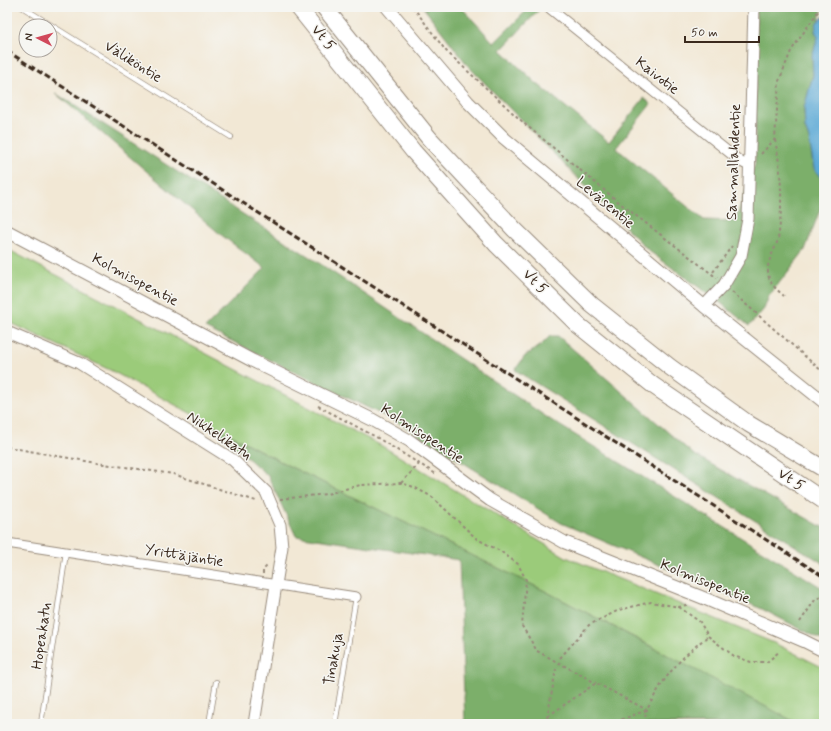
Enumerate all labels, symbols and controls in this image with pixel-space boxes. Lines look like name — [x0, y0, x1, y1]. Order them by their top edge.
north arrow — [18, 18, 58, 58]
scale bar — [685, 18, 759, 44]
street label: Vt 5 — [306, 21, 340, 55]
text: 50 m — [691, 25, 718, 41]
text: N — [22, 33, 36, 41]
street label: Väliköntie — [100, 36, 166, 88]
street label: Kaivotie — [631, 52, 683, 100]
street label: Sammallahdentie — [722, 103, 746, 221]
street label: Leväsentie — [571, 173, 639, 233]
street label: Kolmisopentie — [88, 249, 182, 311]
street label: Vt 5 — [518, 265, 552, 299]
street label: Kolmisopentie — [377, 400, 467, 468]
street label: Nikkelikatu — [183, 407, 256, 465]
street label: Vt 5 — [774, 464, 808, 496]
street label: Yrittäjäntie — [143, 540, 225, 572]
street label: Kolmisopentie — [657, 555, 753, 609]
street label: Hopeakatu — [27, 601, 57, 671]
street label: Tinakuja — [320, 631, 349, 687]

